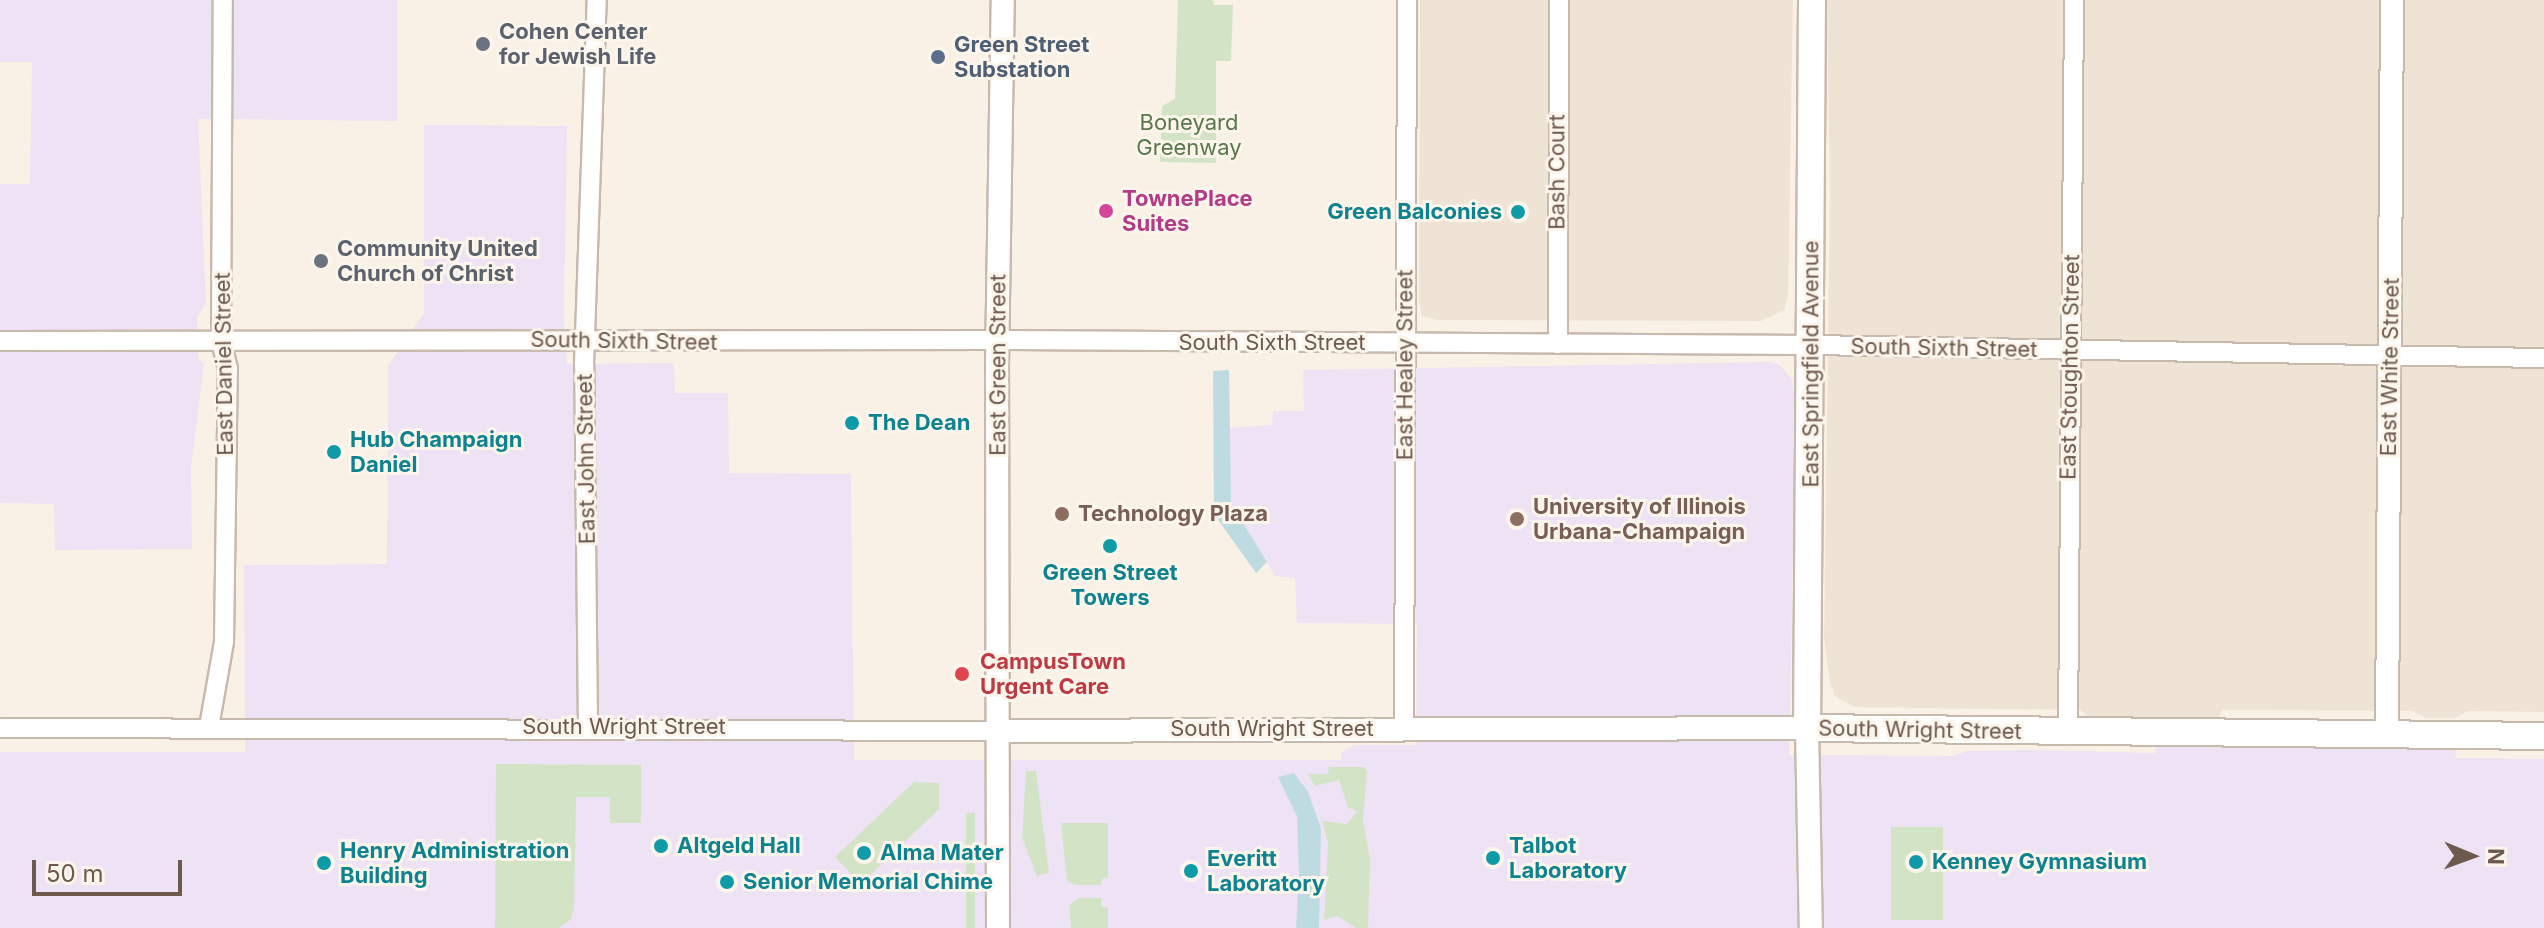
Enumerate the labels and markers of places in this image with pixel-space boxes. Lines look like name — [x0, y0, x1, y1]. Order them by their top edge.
place label: Cohen Center for Jewish Life — [499, 18, 656, 70]
place label: Green Street Substation — [954, 31, 1089, 82]
marker: Cohen Center for Jewish Life — [474, 35, 492, 53]
marker: Green Street Substation — [929, 48, 947, 66]
place label: TownePlace Suites — [1122, 185, 1253, 236]
place label: Green Balconies — [1327, 199, 1502, 225]
marker: TownePlace Suites — [1097, 202, 1115, 220]
marker: Green Balconies — [1509, 203, 1527, 221]
place label: Community United Church of Christ — [337, 235, 538, 286]
marker: Community United Church of Christ — [312, 252, 330, 270]
place label: The Dean — [868, 410, 970, 436]
marker: The Dean — [843, 414, 861, 432]
place label: Hub Champaign Daniel — [350, 426, 522, 478]
marker: Hub Champaign Daniel — [325, 443, 343, 461]
place label: University of Illinois Urbana-Champaign — [1533, 493, 1746, 544]
place label: Technology Plaza — [1078, 501, 1268, 527]
marker: Technology Plaza — [1053, 505, 1071, 523]
marker: University of Illinois Urbana-Champaign — [1508, 510, 1526, 528]
marker: Green Street Towers — [1101, 537, 1119, 555]
place label: Green Street Towers — [1042, 559, 1178, 610]
place label: CampusTown Urgent Care — [980, 648, 1126, 700]
marker: CampusTown Urgent Care — [951, 663, 973, 685]
place label: Talbot Laboratory — [1509, 832, 1627, 884]
place label: Altgeld Hall — [677, 833, 801, 859]
place label: Henry Administration Building — [340, 837, 569, 888]
marker: Altgeld Hall — [652, 837, 670, 855]
place label: Alma Mater — [880, 840, 1004, 866]
marker: Alma Mater — [855, 844, 873, 862]
place label: Everitt Laboratory — [1207, 845, 1325, 896]
marker: Talbot Laboratory — [1484, 849, 1502, 867]
place label: Kenney Gymnasium — [1932, 849, 2147, 875]
marker: Kenney Gymnasium — [1907, 853, 1925, 871]
marker: Henry Administration Building — [315, 854, 333, 872]
marker: Everitt Laboratory — [1182, 862, 1200, 880]
place label: Senior Memorial Chime — [743, 869, 993, 895]
marker: Senior Memorial Chime — [718, 873, 736, 891]

